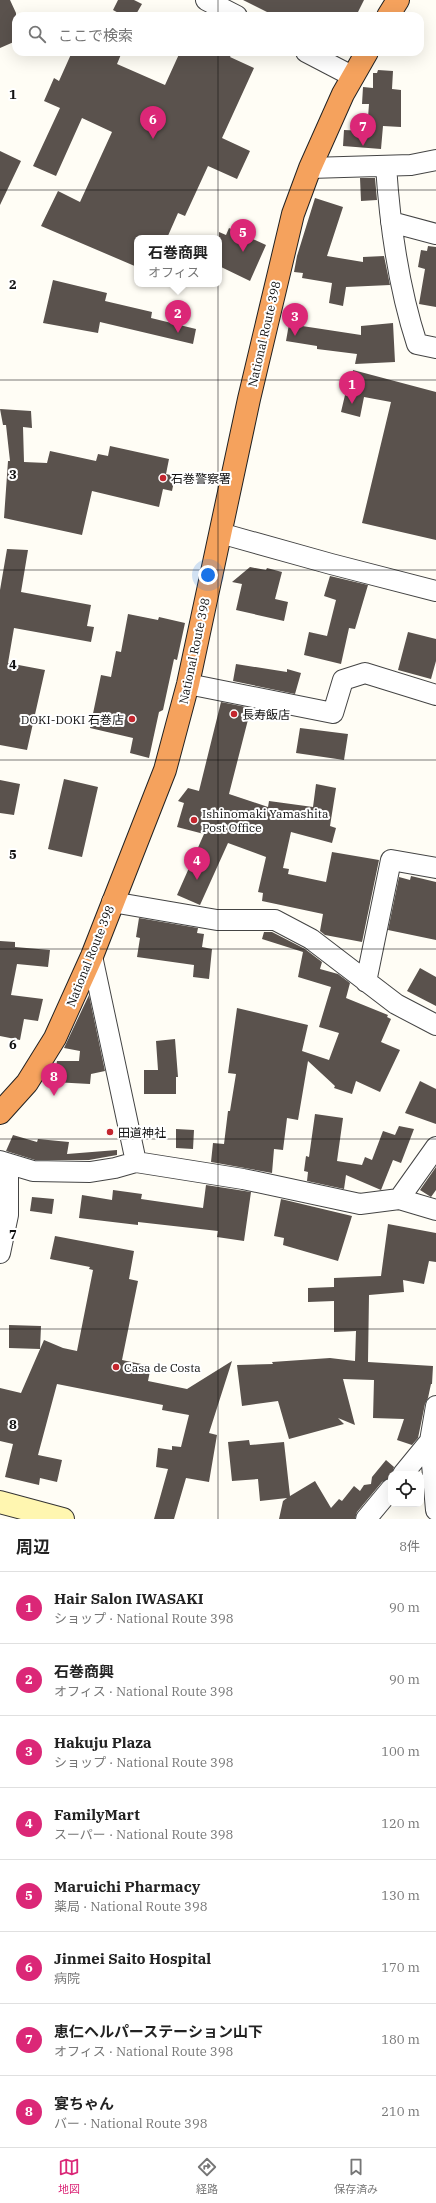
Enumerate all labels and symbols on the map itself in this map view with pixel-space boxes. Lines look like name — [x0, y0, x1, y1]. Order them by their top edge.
text: 1 — [9, 86, 17, 103]
pin: 6 — [140, 106, 166, 139]
pin: 7 — [350, 113, 376, 146]
pin: 5 — [230, 219, 256, 252]
text: 2 — [9, 276, 17, 293]
street label: National Route 398 — [245, 280, 283, 388]
pin: 2 — [165, 300, 191, 333]
pin: 3 — [282, 303, 308, 336]
pin: 1 — [339, 371, 365, 404]
text: 3 — [9, 466, 17, 483]
place label: 石巻警察署 — [171, 471, 231, 486]
marker: 石巻警察署 — [158, 473, 168, 483]
your location — [198, 565, 218, 585]
street label: National Route 398 — [175, 597, 213, 705]
text: 4 — [9, 656, 17, 673]
place label: 長寿飯店 — [242, 707, 290, 722]
marker: 長寿飯店 — [229, 709, 239, 719]
place label: DOKI-DOKI 石巻店 — [21, 712, 124, 727]
marker: DOKI-DOKI 石巻店 — [127, 714, 137, 724]
place label: Ishinomaki Yamashita Post Office — [202, 806, 329, 835]
marker: Ishinomaki Yamashita Post Office — [189, 815, 199, 825]
text: 5 — [9, 846, 17, 863]
pin: 4 — [184, 847, 210, 880]
street label: National Route 398 — [63, 903, 117, 1009]
text: 6 — [9, 1036, 17, 1053]
pin: 8 — [41, 1063, 67, 1096]
place label: 田道神社 — [118, 1125, 166, 1140]
marker: 田道神社 — [105, 1127, 115, 1137]
text: 7 — [9, 1226, 17, 1243]
place label: Casa de Costa — [124, 1360, 201, 1375]
marker: Casa de Costa — [111, 1362, 121, 1372]
text: 8 — [9, 1416, 17, 1433]

